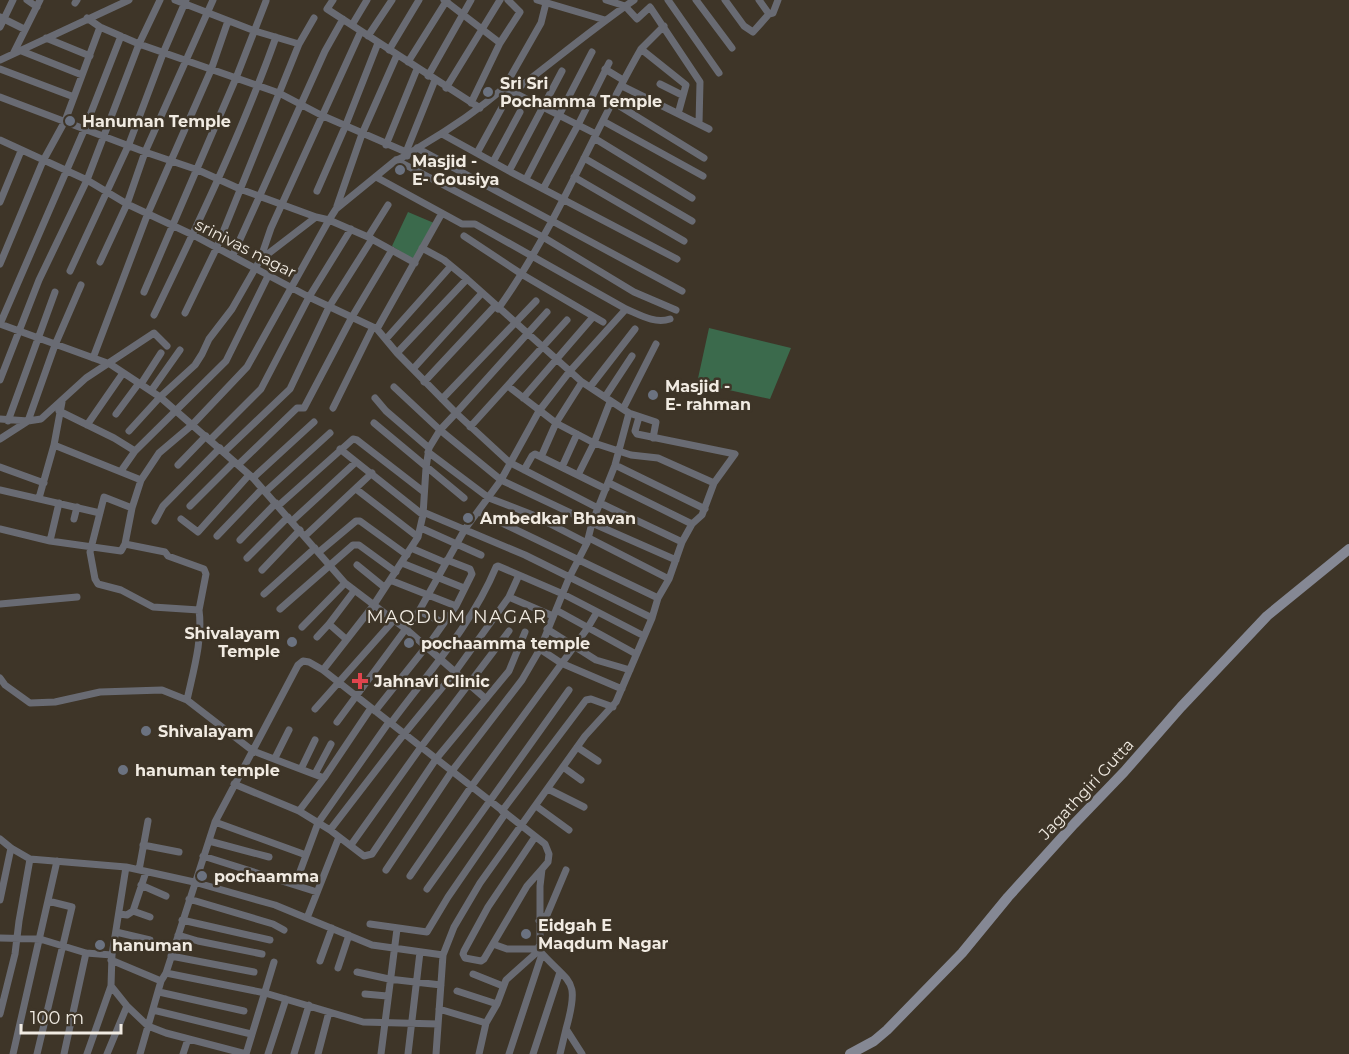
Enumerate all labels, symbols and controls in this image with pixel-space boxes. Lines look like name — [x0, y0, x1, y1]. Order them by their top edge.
place label: Sri Sri Pochamma Temple — [500, 74, 662, 111]
marker: Sri Sri Pochamma Temple — [481, 85, 495, 99]
place label: Hanuman Temple — [82, 112, 231, 131]
marker: Hanuman Temple — [63, 114, 77, 128]
place label: Masjid - E- Gousiya — [412, 152, 499, 189]
marker: Masjid - E- Gousiya — [393, 163, 407, 177]
street label: srinivas nagar — [192, 215, 299, 282]
place label: Masjid - E- rahman — [665, 377, 751, 414]
marker: Masjid - E- rahman — [646, 388, 660, 402]
place label: Ambedkar Bhavan — [479, 509, 636, 528]
marker: Ambedkar Bhavan — [461, 511, 475, 525]
district label: MAQDUM NAGAR — [366, 606, 548, 628]
place label: Shivalayam Temple — [184, 624, 280, 661]
place label: pochaamma temple — [421, 634, 590, 653]
marker: Shivalayam Temple — [285, 635, 299, 649]
marker: pochaamma temple — [402, 636, 416, 650]
marker: Jahnavi Clinic — [351, 672, 369, 690]
place label: Jahnavi Clinic — [373, 672, 490, 691]
place label: Shivalayam — [158, 722, 254, 741]
marker: Shivalayam — [139, 724, 153, 738]
street label: Jagathgiri Gutta — [1034, 735, 1138, 844]
place label: hanuman temple — [135, 761, 280, 780]
marker: hanuman temple — [116, 763, 130, 777]
place label: pochaamma — [214, 867, 319, 886]
marker: pochaamma — [195, 869, 209, 883]
place label: Eidgah E Maqdum Nagar — [538, 916, 669, 953]
marker: Eidgah E Maqdum Nagar — [519, 927, 533, 941]
place label: hanuman — [112, 936, 193, 955]
marker: hanuman — [93, 938, 107, 952]
scale bar — [21, 997, 122, 1035]
text: 100 m — [30, 1007, 84, 1029]

